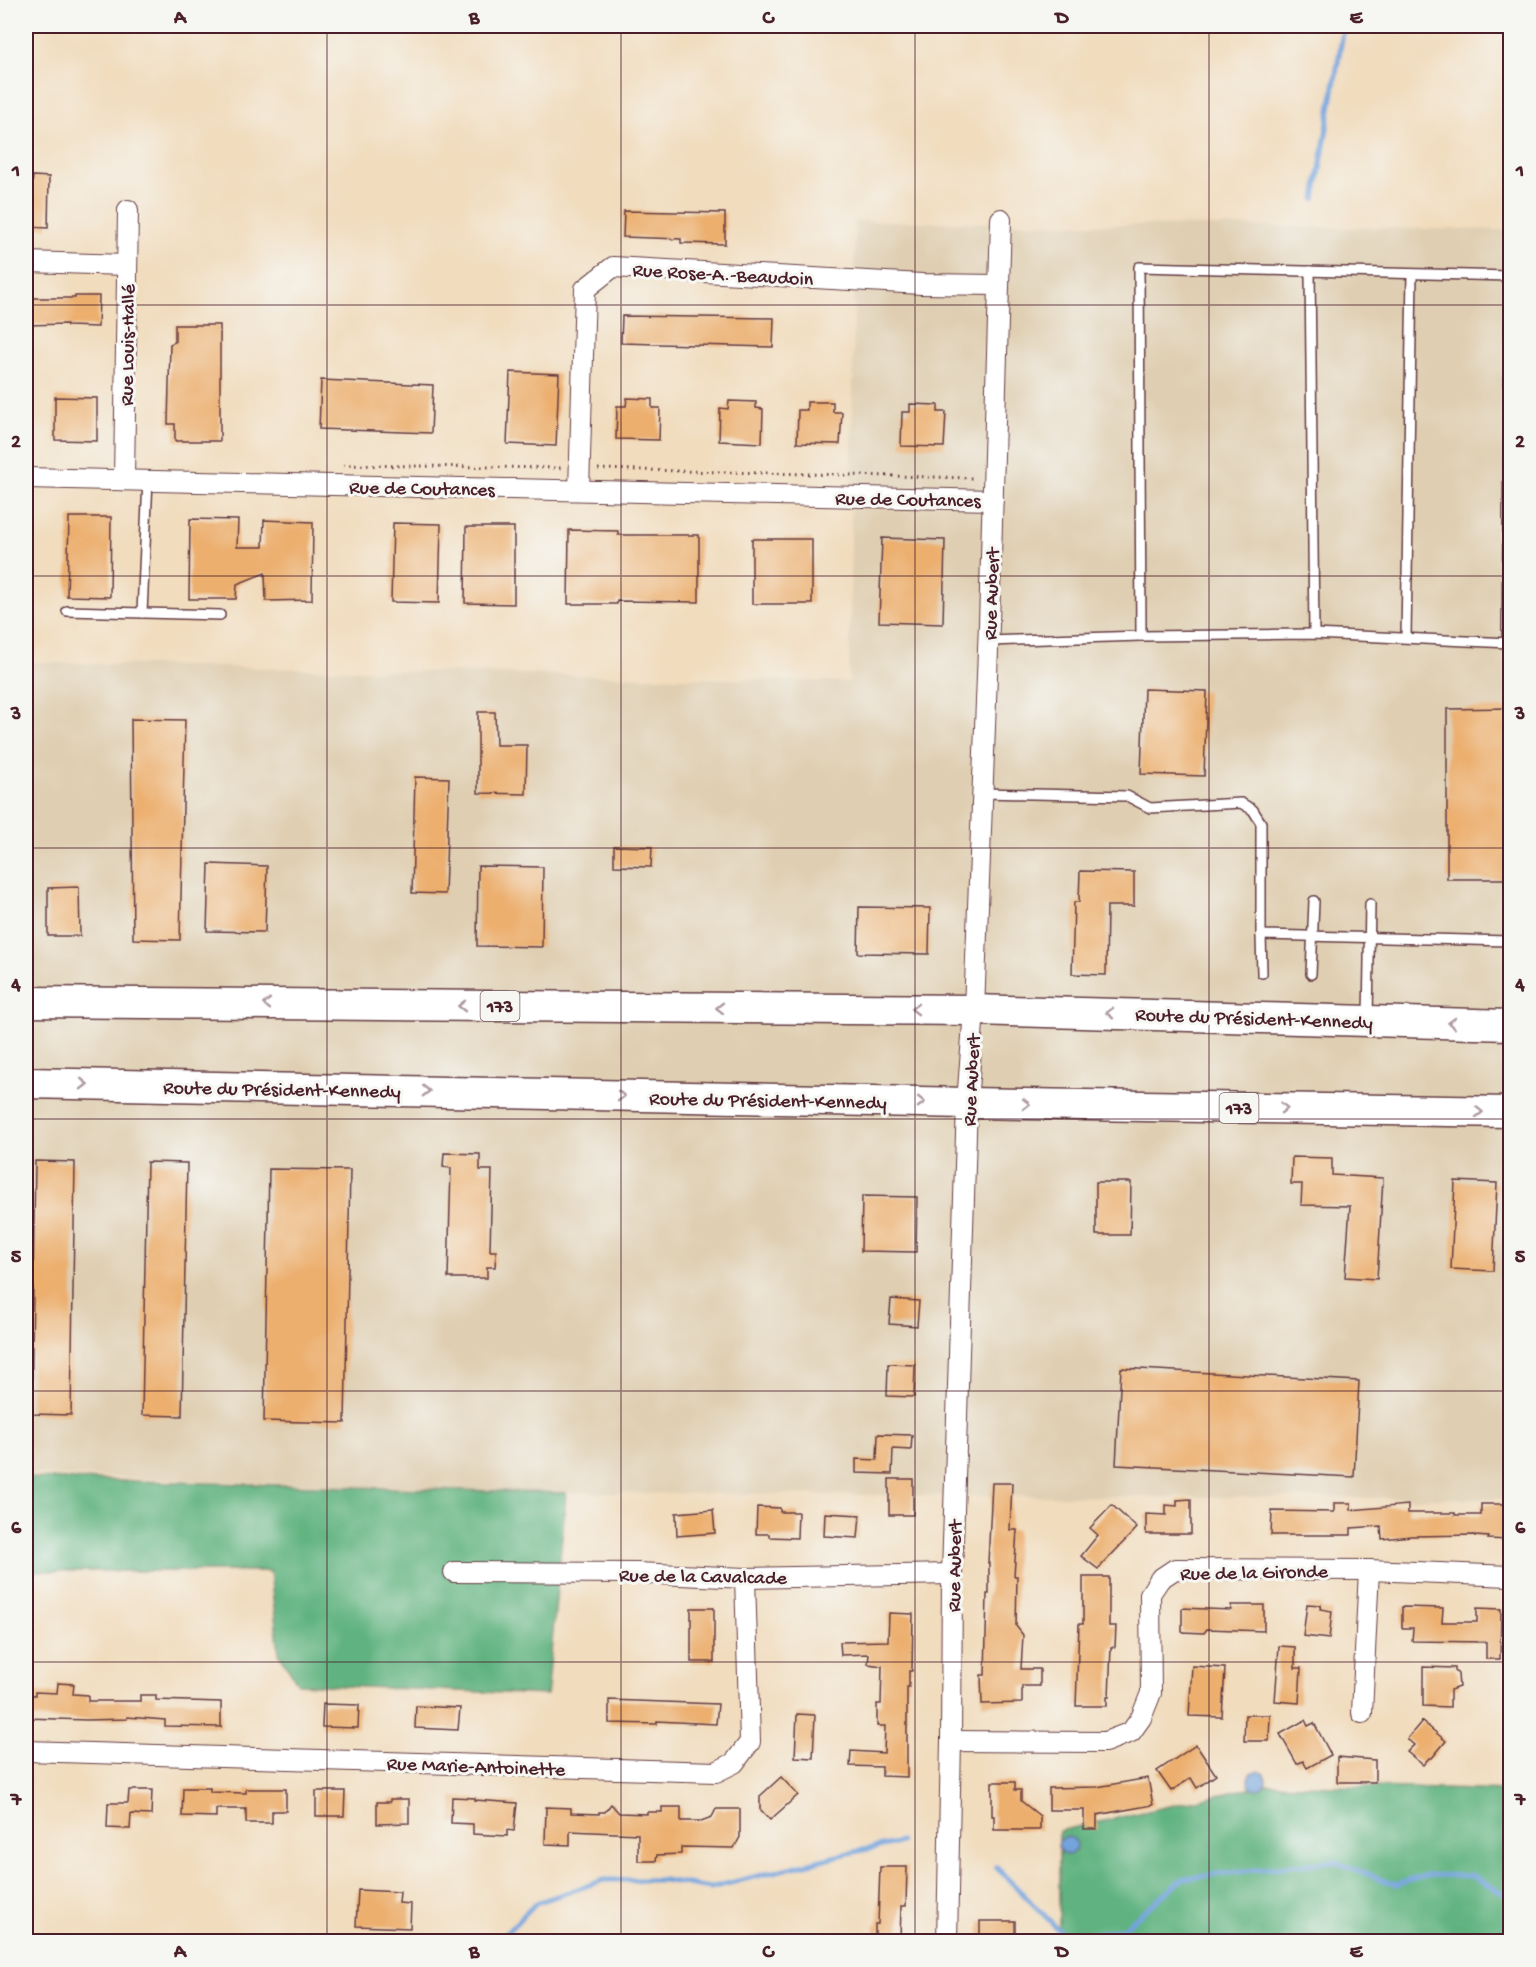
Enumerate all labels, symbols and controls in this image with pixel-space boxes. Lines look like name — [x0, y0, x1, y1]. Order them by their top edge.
text: A — [173, 8, 188, 31]
text: B — [468, 8, 480, 31]
text: C — [762, 8, 776, 31]
text: D — [1053, 8, 1069, 31]
text: E — [1350, 8, 1364, 31]
text: 1 — [11, 161, 20, 184]
text: 1 — [1515, 161, 1524, 184]
street label: Rue Rose-A.-Beaudoin — [632, 260, 814, 293]
street label: Rue Louis-Hallé — [117, 283, 142, 406]
text: 2 — [11, 432, 21, 455]
text: 2 — [1515, 432, 1525, 455]
street label: Rue de Coutances — [349, 478, 496, 503]
street label: Rue de Coutances — [835, 489, 982, 514]
street label: Rue Aubert — [980, 546, 1007, 641]
text: 3 — [10, 704, 21, 727]
text: 3 — [1514, 704, 1525, 727]
text: 4 — [10, 975, 21, 998]
text: 4 — [1514, 975, 1525, 998]
road number: 173 — [480, 991, 520, 1021]
one-way arrow — [263, 998, 272, 1010]
one-way arrow — [458, 999, 467, 1012]
one-way arrow — [716, 1002, 725, 1014]
one-way arrow — [911, 1003, 920, 1015]
street label: Route du Président-Kennedy — [1135, 1005, 1373, 1036]
one-way arrow — [1106, 1007, 1115, 1019]
one-way arrow — [1448, 1016, 1457, 1029]
street label: Rue Aubert — [960, 1032, 987, 1127]
one-way arrow — [79, 1078, 88, 1090]
street label: Route du Président-Kennedy — [163, 1078, 401, 1105]
one-way arrow — [421, 1085, 430, 1098]
one-way arrow — [616, 1089, 625, 1102]
street label: Route du Président-Kennedy — [649, 1089, 887, 1116]
road number: 173 — [1220, 1093, 1258, 1123]
one-way arrow — [916, 1096, 925, 1109]
one-way arrow — [1021, 1098, 1030, 1110]
one-way arrow — [1279, 1102, 1288, 1115]
one-way arrow — [1474, 1105, 1483, 1118]
text: 5 — [11, 1247, 22, 1270]
text: 5 — [1515, 1247, 1526, 1270]
text: 6 — [11, 1518, 22, 1541]
street label: Rue Aubert — [944, 1518, 969, 1612]
text: 6 — [1515, 1518, 1526, 1541]
street label: Rue de la Gironde — [1180, 1562, 1329, 1587]
street label: Rue de la Cavalcade — [619, 1566, 788, 1591]
street label: Rue Marie-Antoinette — [386, 1754, 566, 1783]
text: 7 — [10, 1790, 23, 1813]
text: 7 — [1514, 1790, 1527, 1813]
text: A — [173, 1942, 188, 1965]
text: B — [468, 1942, 480, 1965]
text: C — [762, 1942, 776, 1965]
text: D — [1053, 1942, 1069, 1965]
text: E — [1350, 1942, 1364, 1965]

